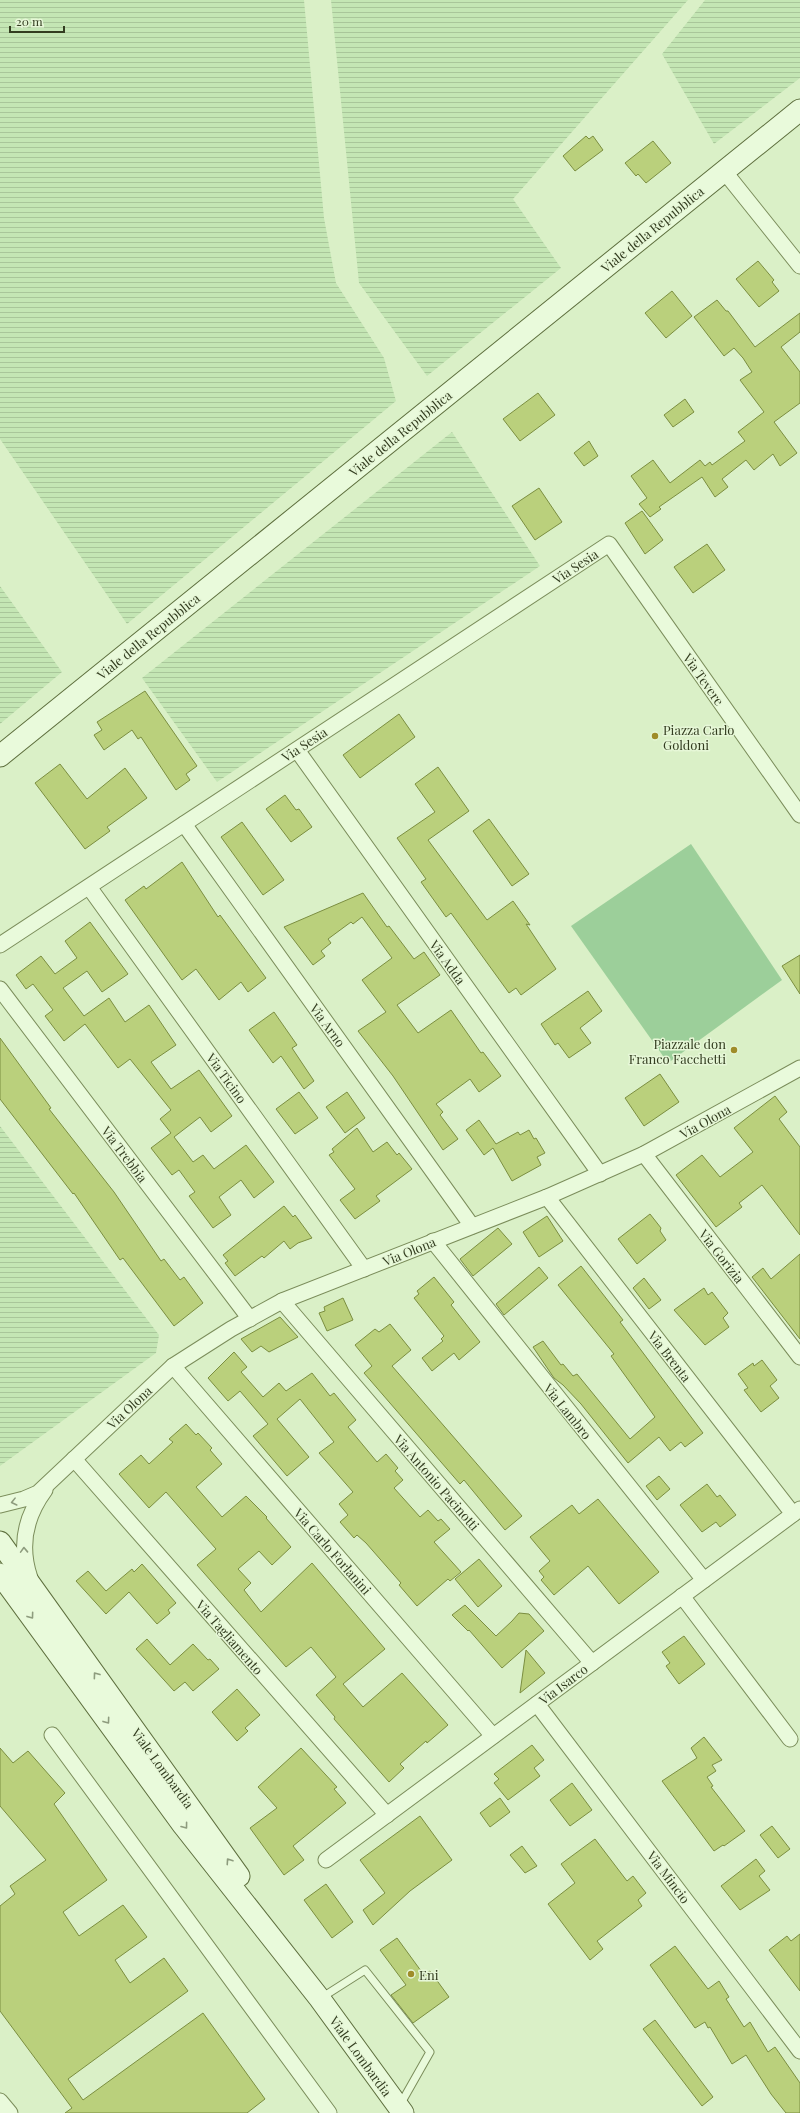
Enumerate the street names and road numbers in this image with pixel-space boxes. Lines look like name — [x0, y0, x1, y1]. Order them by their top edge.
street label: Viale della Repubblica — [596, 182, 707, 276]
street label: Viale della Repubblica — [344, 386, 455, 480]
street label: Via Sesia — [548, 545, 601, 588]
street label: Viale della Repubblica — [92, 589, 203, 683]
street label: Via Tevere — [679, 649, 728, 709]
street label: Via Sesia — [277, 723, 330, 766]
street label: Via Adda — [426, 936, 470, 988]
street label: Via Arno — [306, 999, 349, 1050]
street label: Via Ticino — [203, 1049, 251, 1106]
street label: Via Olona — [676, 1100, 734, 1142]
street label: Via Trebbia — [98, 1122, 152, 1186]
street label: Via Gorizia — [695, 1225, 749, 1287]
street label: Via Olona — [379, 1233, 438, 1270]
street label: Via Brenta — [644, 1326, 696, 1385]
street label: Via Lambro — [540, 1379, 596, 1442]
street label: Via Olona — [102, 1381, 156, 1433]
street label: Via Antonio Pacinotti — [390, 1430, 484, 1534]
street label: Via Carlo Forlanini — [290, 1503, 375, 1598]
street label: Via Tagliamento — [192, 1595, 267, 1678]
street label: Via Isarco — [534, 1660, 591, 1708]
street label: Viale Lombardia — [128, 1724, 198, 1812]
street label: Via Mincio — [643, 1847, 694, 1907]
street label: Viale Lombardia — [326, 2012, 396, 2100]

